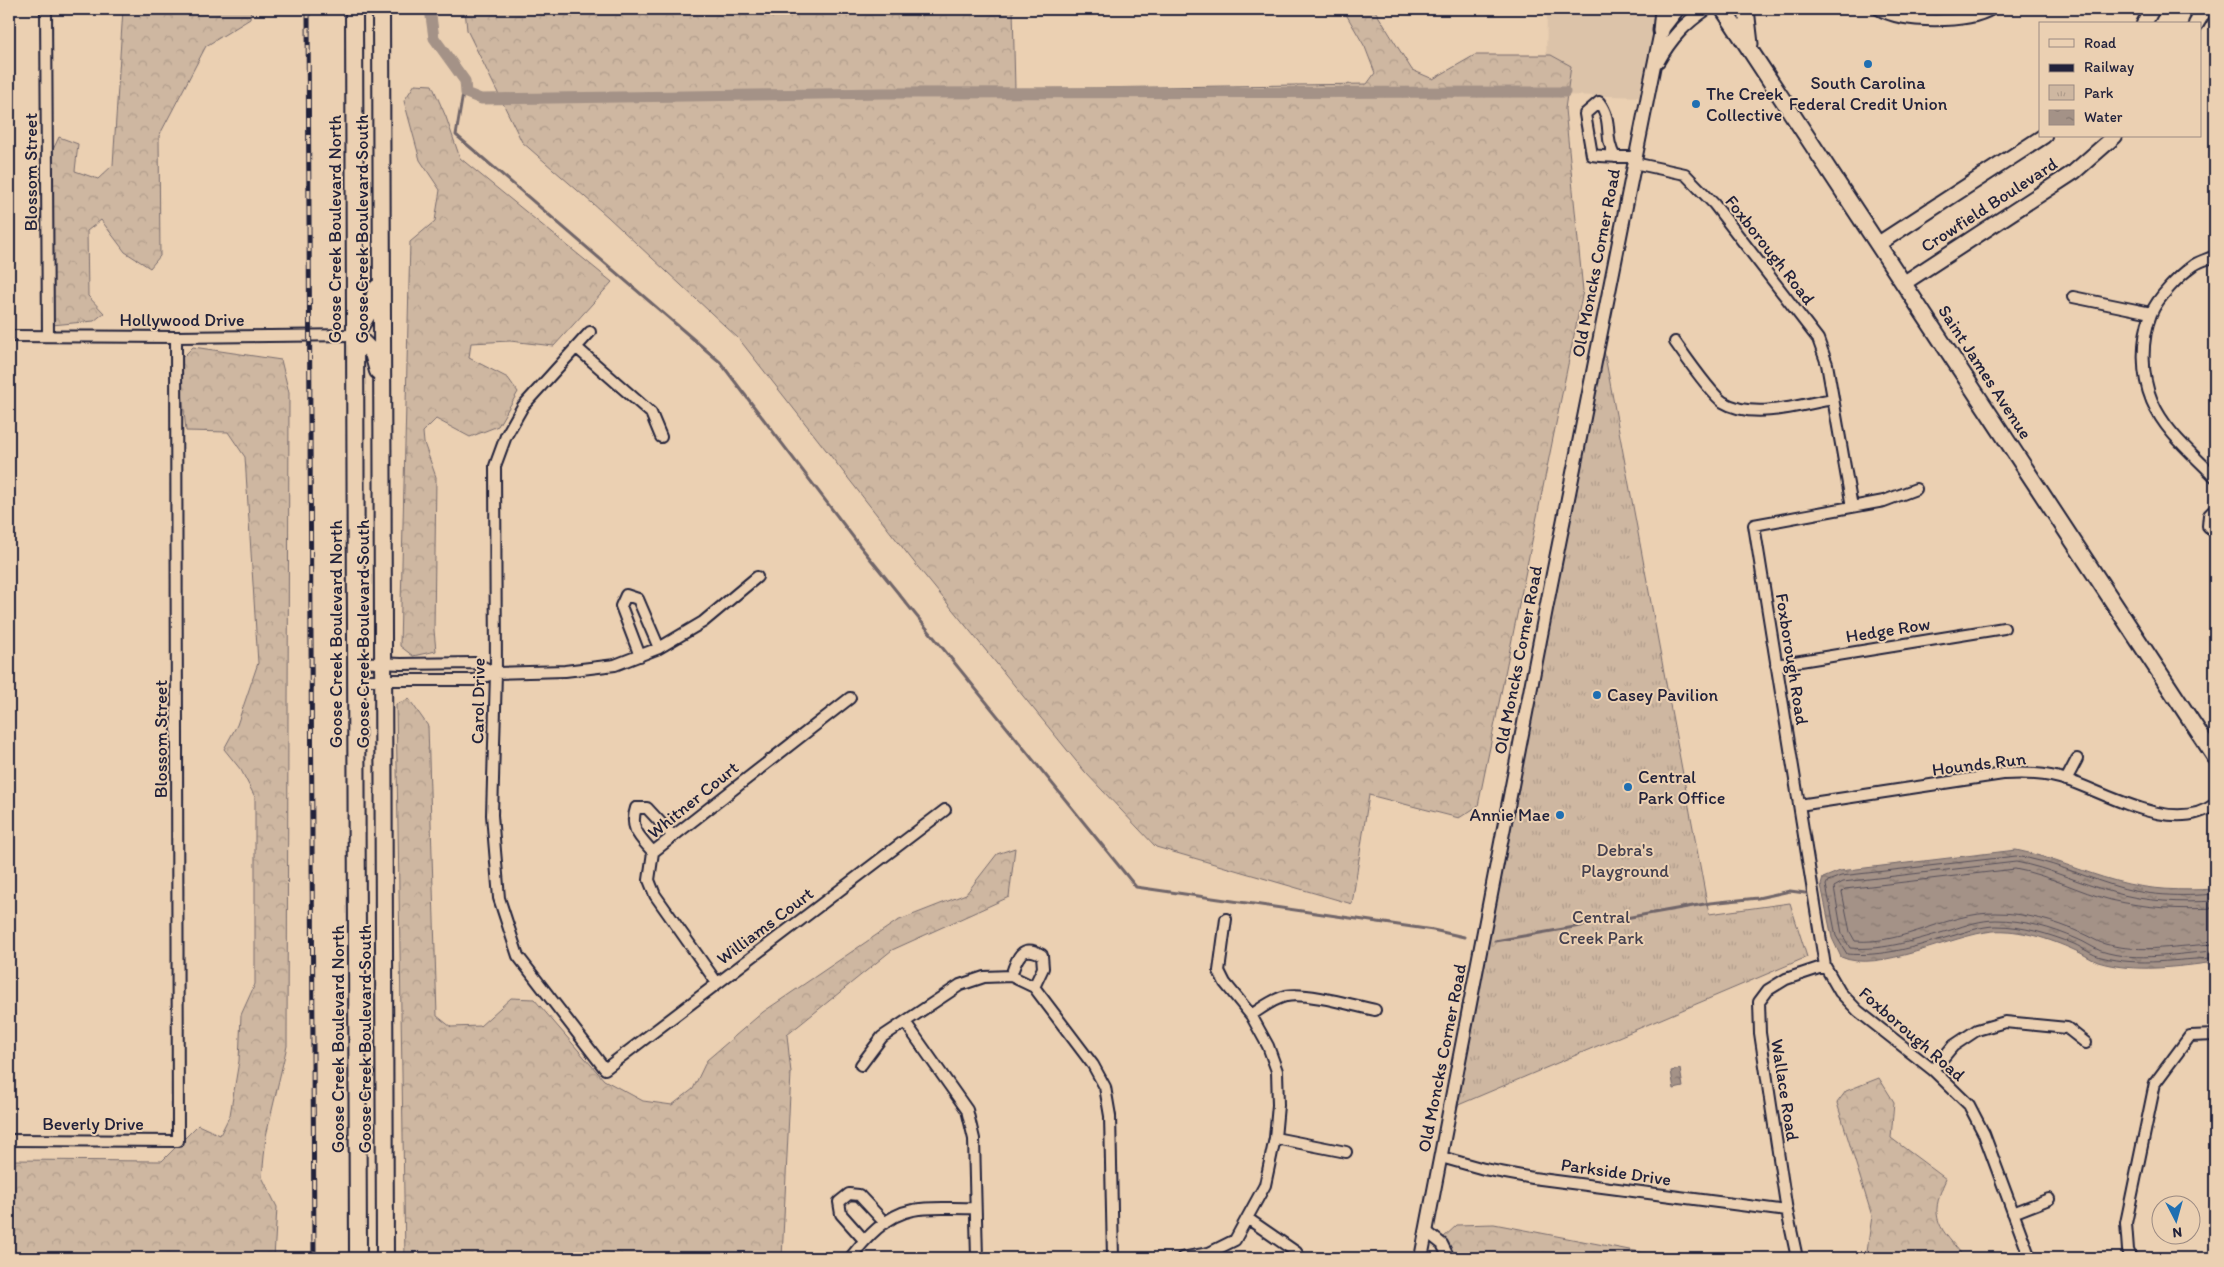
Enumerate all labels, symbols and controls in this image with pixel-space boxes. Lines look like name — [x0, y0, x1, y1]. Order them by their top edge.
legend — [2039, 22, 2202, 138]
text: Road — [2084, 34, 2117, 52]
marker: South Carolina Federal Credit Union — [1862, 58, 1874, 70]
text: Railway — [2084, 58, 2134, 76]
place label: South Carolina Federal Credit Union — [1789, 72, 1948, 115]
place label: The Creek Collective — [1706, 83, 1784, 126]
text: Park — [2084, 84, 2114, 102]
marker: The Creek Collective — [1690, 98, 1702, 110]
text: Water — [2084, 108, 2123, 126]
street label: Blossom Street — [20, 113, 42, 231]
street label: Goose Creek Boulevard South — [351, 114, 373, 344]
street label: Goose Creek Boulevard North — [324, 115, 346, 343]
street label: Crowfield Boulevard — [1917, 153, 2062, 257]
street label: Old Moncks Corner Road — [1567, 167, 1625, 359]
street label: Foxborough Road — [1720, 191, 1820, 309]
street label: Saint James Avenue — [1933, 301, 2037, 443]
street label: Hollywood Drive — [119, 309, 245, 331]
street label: Goose Creek Boulevard South — [352, 519, 374, 749]
street label: Goose Creek Boulevard North — [325, 520, 347, 748]
street label: Old Moncks Corner Road — [1489, 564, 1547, 756]
street label: Foxborough Road — [1771, 592, 1813, 727]
street label: Hedge Row — [1844, 612, 1932, 648]
street label: Carol Drive — [466, 658, 490, 744]
street label: Blossom Street — [150, 680, 172, 798]
place label: Casey Pavilion — [1607, 684, 1718, 706]
marker: Casey Pavilion — [1591, 689, 1603, 701]
street label: Hounds Run — [1931, 747, 2027, 781]
street label: Whitner Court — [643, 757, 743, 843]
place label: Central Park Office — [1638, 766, 1725, 809]
marker: Central Park Office — [1622, 781, 1634, 793]
place label: Annie Mae — [1469, 804, 1550, 826]
marker: Annie Mae — [1554, 809, 1566, 821]
park label: Debra's Playground — [1581, 839, 1669, 882]
street label: Williams Court — [712, 882, 818, 970]
park label: Central Creek Park — [1559, 906, 1644, 949]
street label: Goose Creek Boulevard South — [354, 924, 376, 1154]
street label: Goose Creek Boulevard North — [327, 925, 349, 1153]
street label: Old Moncks Corner Road — [1413, 962, 1471, 1154]
street label: Foxborough Road — [1855, 982, 1970, 1086]
street label: Wallace Road — [1766, 1037, 1804, 1143]
street label: Beverly Drive — [42, 1113, 144, 1135]
street label: Parkside Drive — [1560, 1153, 1672, 1191]
north arrow — [2152, 1194, 2202, 1244]
text: N — [2172, 1223, 2183, 1241]

